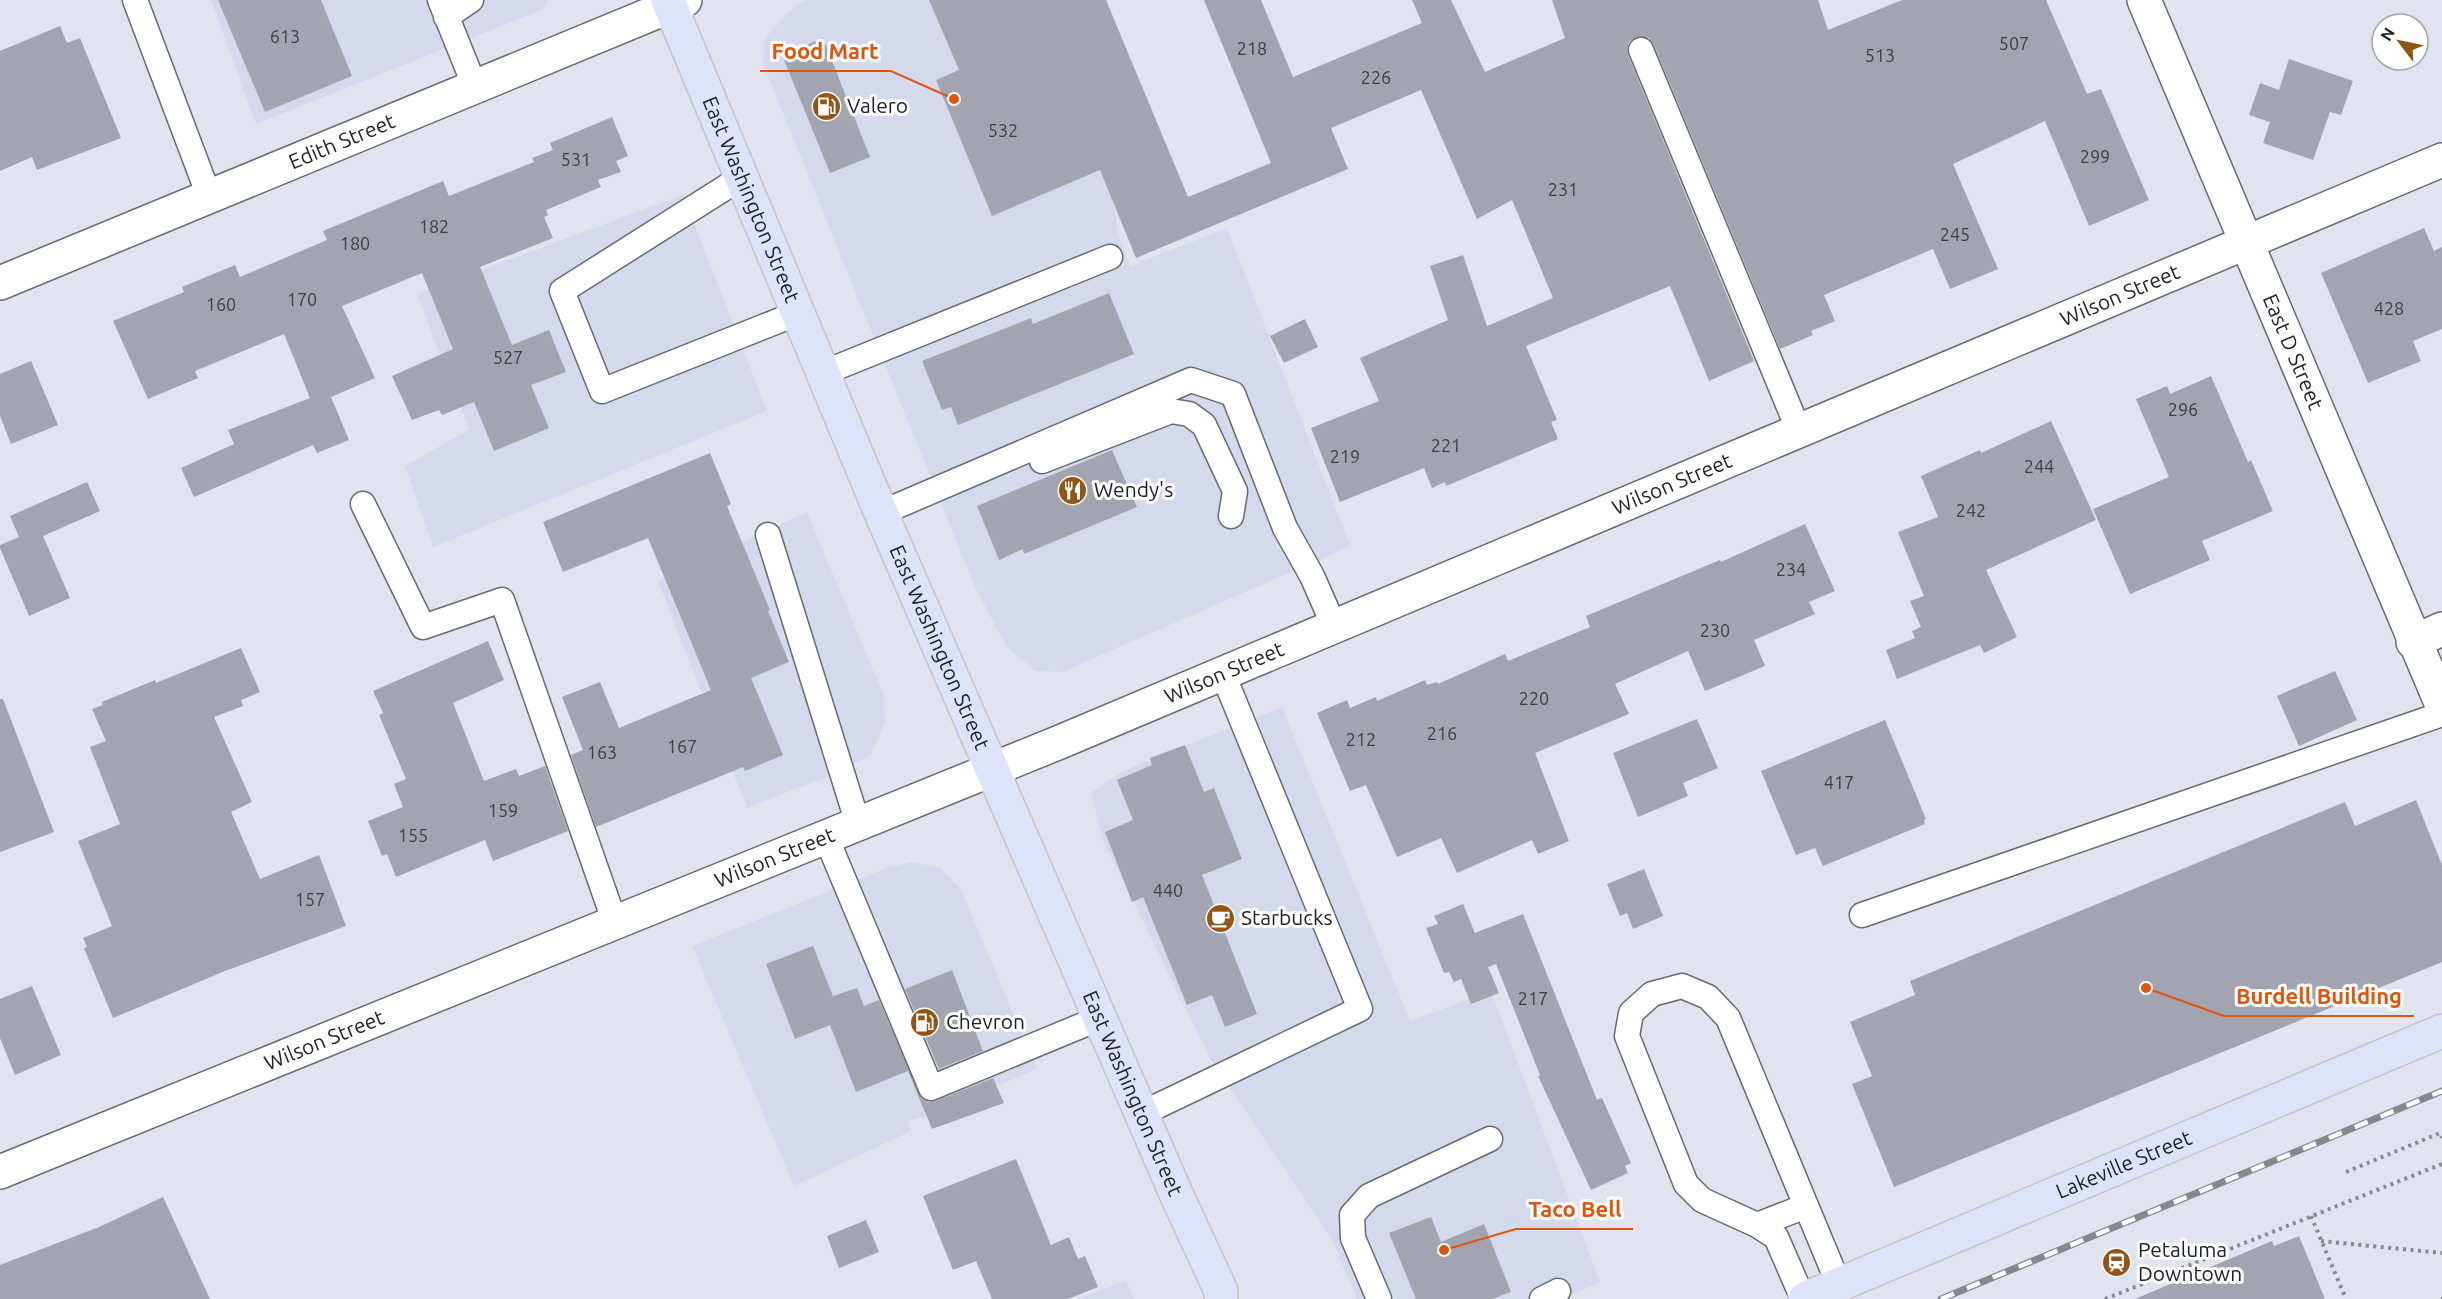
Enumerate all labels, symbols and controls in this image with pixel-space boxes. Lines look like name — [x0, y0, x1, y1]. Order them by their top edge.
north arrow — [2370, 12, 2430, 72]
text: N — [2376, 24, 2398, 44]
house number: 613 — [270, 26, 300, 46]
callout: Food Mart — [760, 31, 891, 71]
house number: 507 — [1999, 33, 2029, 53]
text: Food Mart — [771, 38, 879, 63]
house number: 218 — [1237, 38, 1267, 58]
house number: 513 — [1865, 45, 1895, 65]
house number: 226 — [1361, 67, 1391, 87]
fuel station icon: Valero — [810, 90, 842, 122]
street label: East Washington Street — [698, 92, 805, 306]
place label: Valero — [847, 93, 908, 117]
street label: Edith Street — [285, 108, 398, 173]
house number: 532 — [988, 120, 1018, 140]
house number: 299 — [2080, 146, 2110, 166]
house number: 531 — [561, 149, 591, 169]
house number: 231 — [1548, 179, 1578, 199]
house number: 182 — [419, 216, 449, 236]
house number: 245 — [1940, 224, 1970, 244]
house number: 180 — [340, 233, 370, 253]
street label: Wilson Street — [2056, 259, 2183, 330]
house number: 170 — [287, 289, 317, 309]
street label: East D Street — [2259, 290, 2329, 413]
house number: 160 — [206, 294, 236, 314]
house number: 428 — [2374, 298, 2404, 318]
house number: 527 — [493, 347, 523, 367]
house number: 296 — [2168, 399, 2198, 419]
house number: 221 — [1431, 435, 1461, 455]
house number: 219 — [1330, 446, 1360, 466]
street label: Wilson Street — [1608, 448, 1735, 519]
house number: 244 — [2024, 456, 2054, 476]
restaurant icon: Wendy's — [1057, 474, 1089, 506]
place label: Wendy's — [1094, 477, 1173, 501]
house number: 242 — [1956, 500, 1986, 520]
street label: East Washington Street — [885, 541, 995, 753]
house number: 234 — [1776, 559, 1806, 579]
house number: 230 — [1700, 620, 1730, 640]
street label: Wilson Street — [1160, 636, 1287, 708]
house number: 220 — [1519, 688, 1549, 708]
house number: 216 — [1427, 723, 1457, 743]
house number: 212 — [1346, 729, 1376, 749]
house number: 167 — [667, 736, 697, 756]
house number: 163 — [587, 742, 617, 762]
house number: 417 — [1824, 772, 1854, 792]
house number: 159 — [488, 800, 518, 820]
street label: Wilson Street — [711, 822, 838, 892]
house number: 155 — [398, 825, 428, 845]
house number: 440 — [1153, 880, 1183, 900]
house number: 157 — [295, 889, 325, 909]
cafe icon: Starbucks — [1204, 902, 1236, 934]
place label: Starbucks — [1241, 905, 1333, 929]
callout: Burdell Building — [2224, 976, 2414, 1016]
text: Burdell Building — [2236, 983, 2402, 1008]
street label: East Washington Street — [1079, 987, 1188, 1199]
house number: 217 — [1518, 988, 1548, 1008]
street label: Wilson Street — [260, 1004, 387, 1075]
fuel station icon: Chevron — [909, 1006, 941, 1038]
place label: Chevron — [946, 1009, 1025, 1033]
street label: Lakeville Street — [2052, 1125, 2195, 1203]
callout: Taco Bell — [1516, 1189, 1633, 1229]
text: Taco Bell — [1528, 1196, 1622, 1221]
place label: Petaluma Downtown — [2138, 1237, 2242, 1285]
station icon: Petaluma Downtown — [2101, 1246, 2133, 1278]

